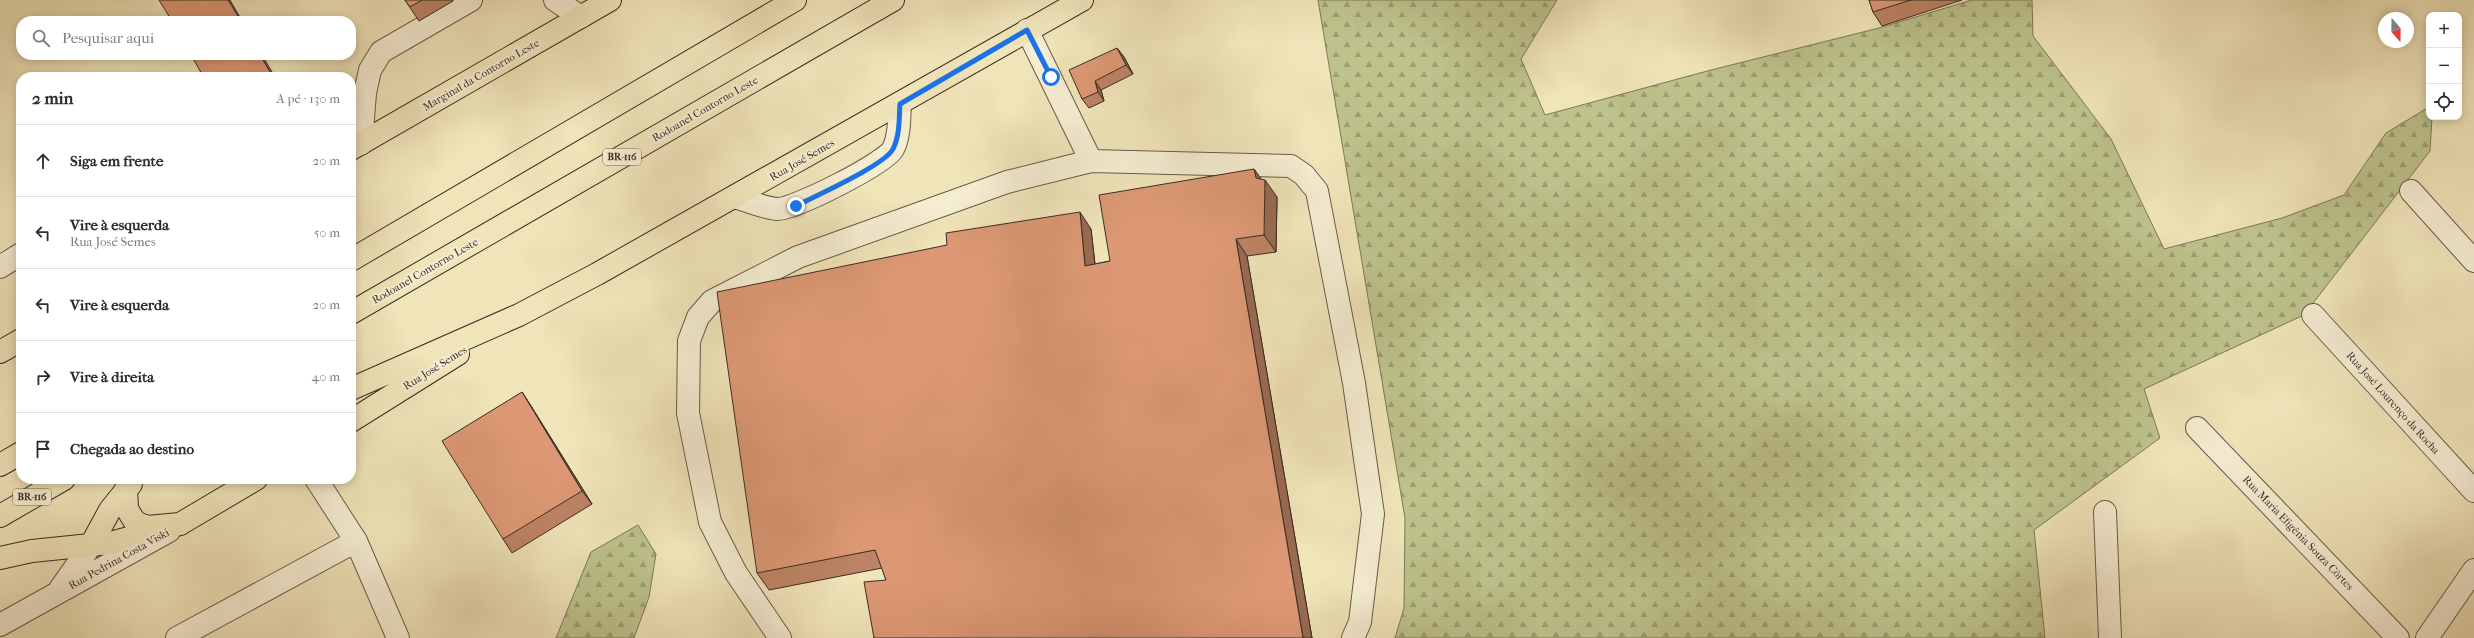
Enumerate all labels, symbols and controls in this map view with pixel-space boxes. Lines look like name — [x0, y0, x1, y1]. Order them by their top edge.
north arrow — [2378, 12, 2414, 48]
map controls — [2426, 12, 2462, 120]
button: + — [2426, 12, 2462, 48]
search box — [16, 16, 356, 60]
icon: search — [30, 27, 52, 49]
text: Pesquisar aqui — [62, 29, 154, 47]
street label: Marginal da Contorno Leste — [420, 36, 542, 114]
button: − — [2426, 48, 2462, 84]
route start — [1042, 68, 1060, 86]
street label: Rodoanel Contorno Leste — [650, 73, 761, 145]
button: locate — [2426, 84, 2462, 120]
text: 2 min — [32, 88, 73, 108]
text: A pé · 130 m — [276, 91, 340, 106]
street label: Rua José Semes — [767, 136, 837, 184]
road number: BR-116 — [603, 149, 641, 165]
icon: ahead — [32, 150, 54, 172]
text: Siga em frente — [70, 152, 163, 170]
text: 20 m — [313, 153, 340, 168]
route end — [787, 197, 805, 215]
text: Vire à esquerda — [70, 216, 169, 234]
icon: left — [32, 222, 54, 244]
text: 50 m — [314, 225, 340, 240]
text: Rua José Semes — [70, 234, 156, 249]
street label: Rodoanel Contorno Leste — [370, 235, 481, 307]
icon: left — [32, 294, 54, 316]
text: Vire à esquerda — [70, 296, 169, 314]
text: 20 m — [313, 297, 340, 312]
street label: Rua José Semes — [401, 343, 469, 393]
street label: Rua José Lourenço da Rocha — [2344, 349, 2443, 458]
icon: right — [32, 366, 54, 388]
text: Vire à direita — [70, 368, 154, 386]
text: 40 m — [312, 369, 340, 384]
icon: arrive — [32, 438, 54, 460]
text: Chegada ao destino — [70, 440, 194, 458]
street label: Rua Maria Efigênia Souza Côrtes — [2240, 473, 2356, 593]
road number: BR-116 — [13, 489, 51, 505]
street label: Rua Pedrina Costa Viski — [67, 526, 172, 592]

